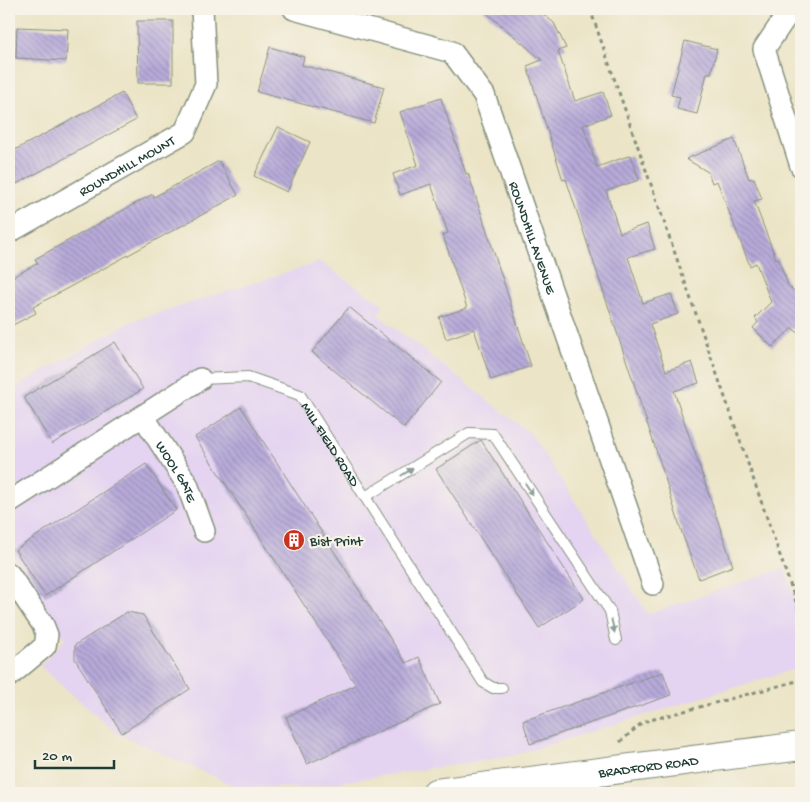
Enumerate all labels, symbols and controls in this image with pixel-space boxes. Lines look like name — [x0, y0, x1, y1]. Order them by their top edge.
street label: ROUNDHILL MOUNT — [76, 133, 179, 202]
street label: ROUNDHILL AVENUE — [504, 180, 559, 298]
street label: MILL FIELD ROAD — [296, 400, 363, 491]
street label: WOOL GATE — [150, 439, 199, 506]
one-way arrow — [400, 467, 413, 476]
one-way arrow — [524, 482, 534, 495]
building icon: Bist Print — [282, 528, 306, 552]
place label: Bist Print — [309, 534, 364, 551]
one-way arrow — [609, 619, 617, 634]
scale bar — [35, 737, 114, 769]
text: 20 m — [42, 748, 72, 766]
street label: BRADFORD ROAD — [597, 753, 700, 783]

